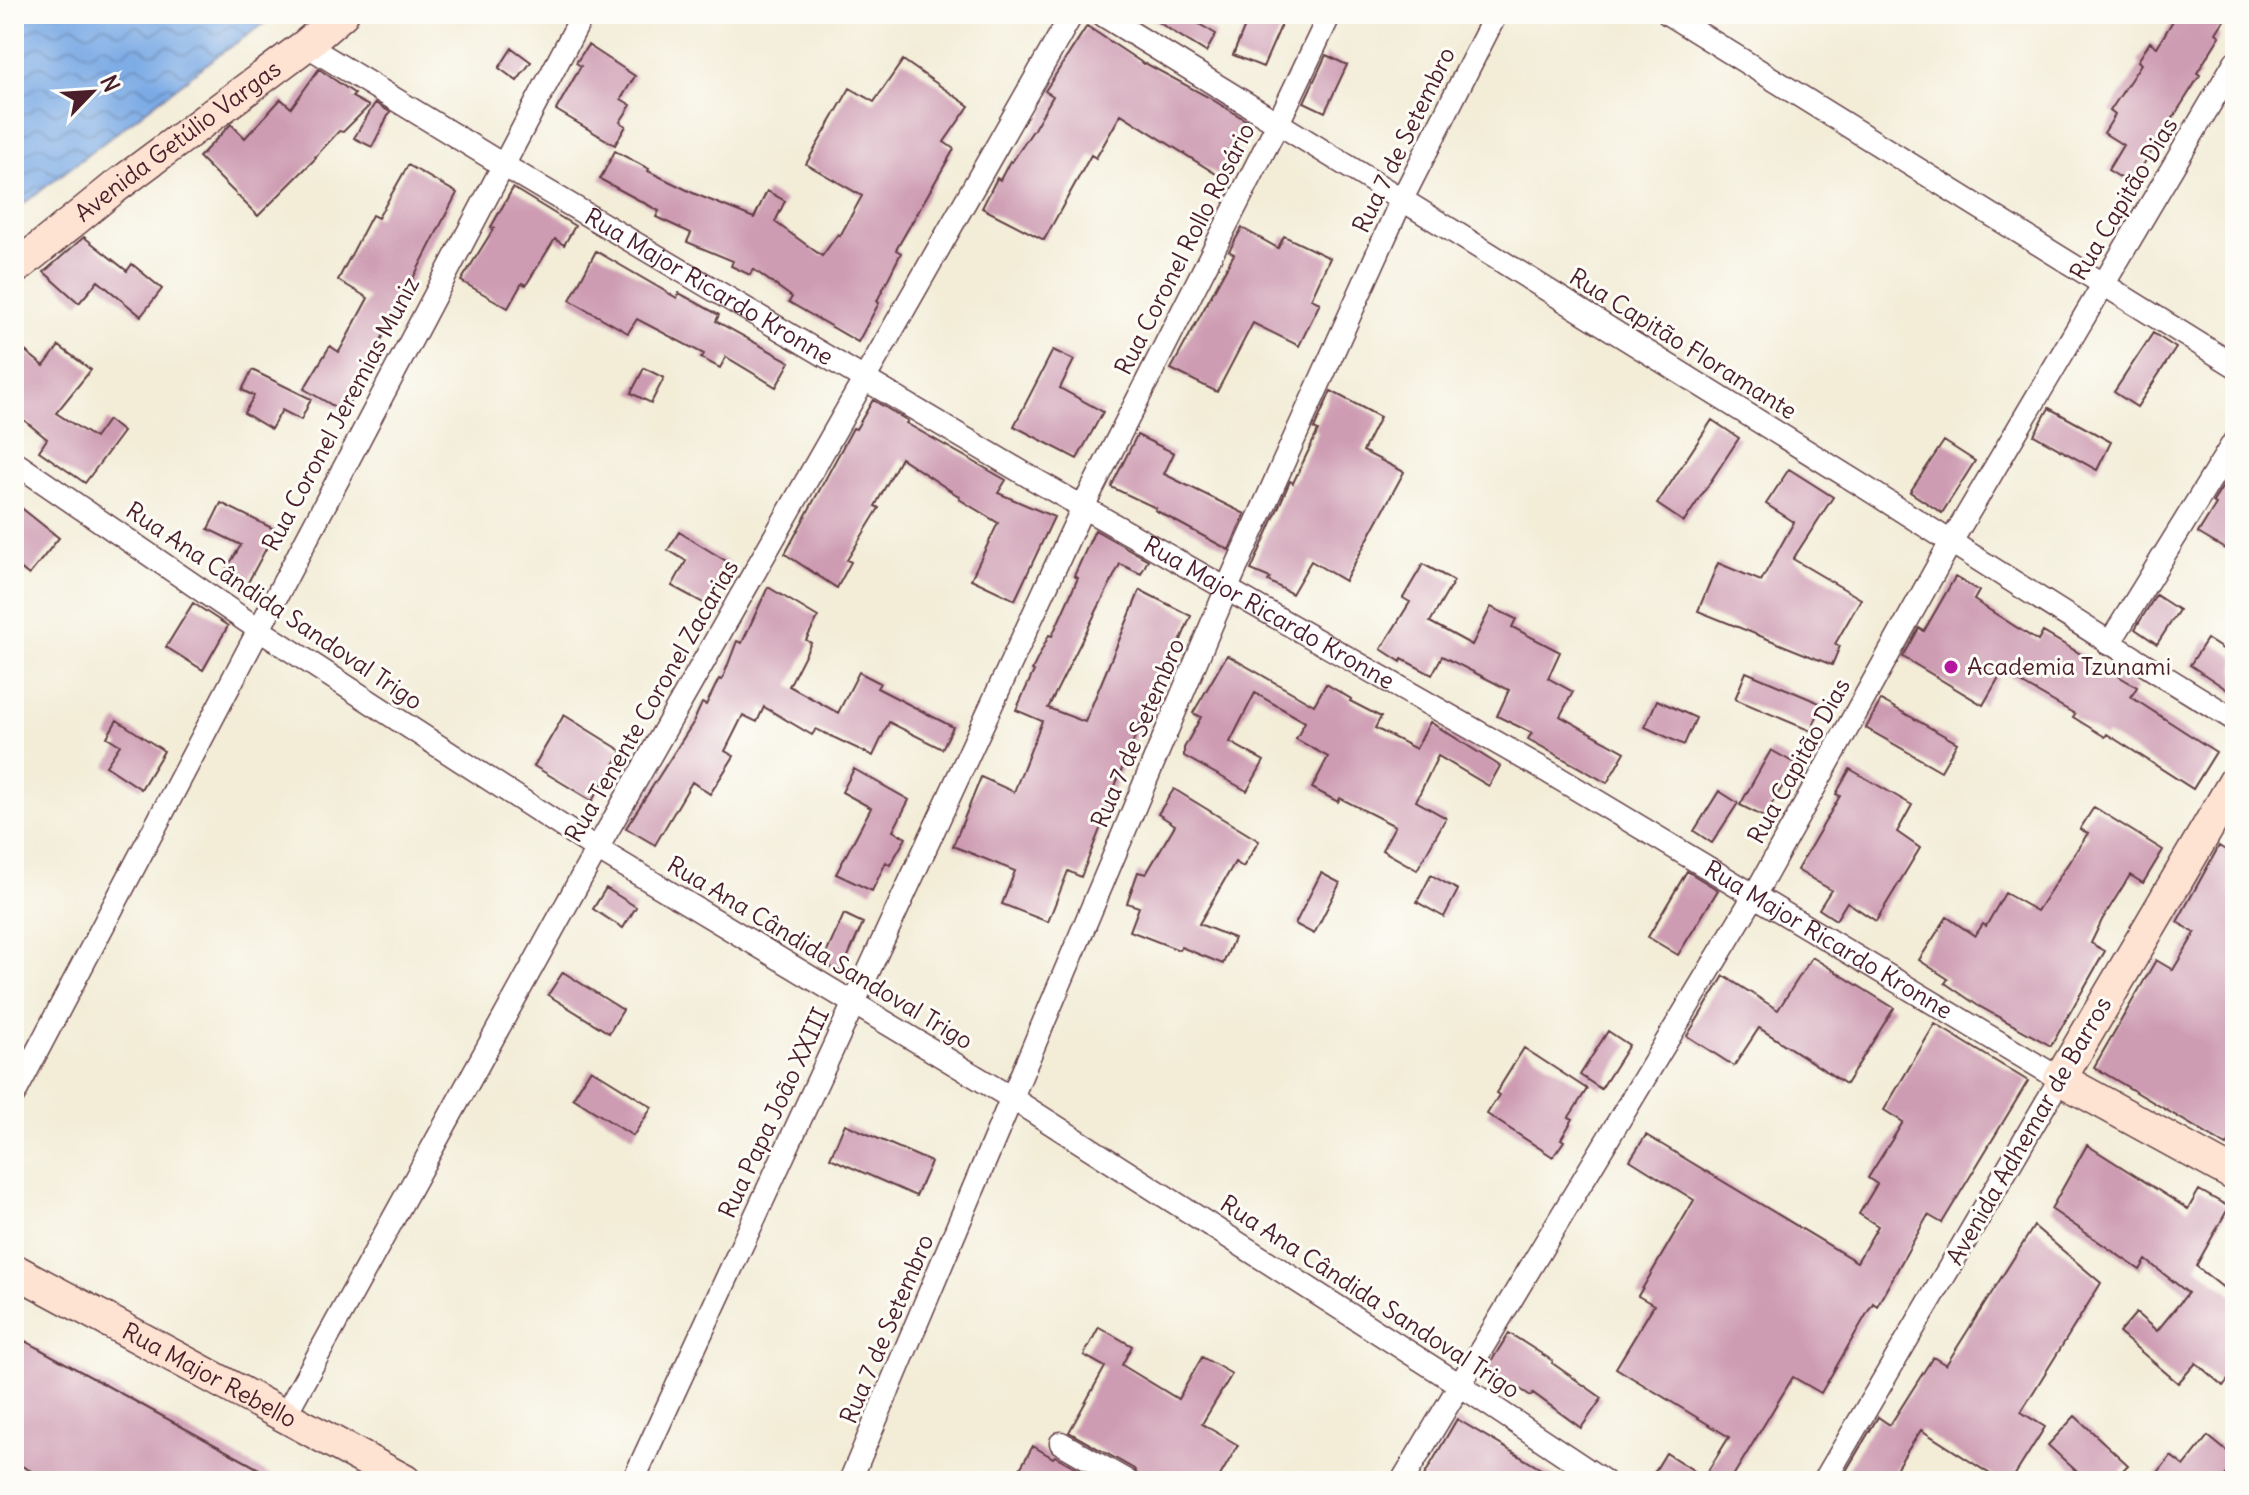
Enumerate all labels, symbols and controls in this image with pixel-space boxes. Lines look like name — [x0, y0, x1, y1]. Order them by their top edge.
street label: Rua 7 de Setembro — [1345, 42, 1461, 237]
north arrow — [52, 52, 132, 132]
street label: Avenida Getúlio Vargas — [68, 53, 286, 228]
text: N — [94, 71, 126, 96]
street label: Rua Capitão Dias — [2063, 112, 2184, 285]
street label: Rua Coronel Rollo Rosário — [1107, 118, 1261, 380]
street label: Rua Major Ricardo Kronne — [580, 201, 839, 371]
street label: Rua Capitão Floramante — [1564, 261, 1803, 425]
street label: Rua Coronel Jeremias Muniz — [255, 271, 425, 556]
street label: Rua Ana Cândida Sandoval Trigo — [121, 495, 429, 716]
street label: Rua Major Ricardo Kronne — [1139, 529, 1400, 695]
street label: Rua Tenente Coronel Zacarias — [558, 554, 745, 847]
street label: Rua 7 de Setembro — [1084, 633, 1191, 832]
place label: Academia Tzunami — [1967, 651, 2171, 681]
marker: Academia Tzunami — [1942, 658, 1960, 676]
street label: Rua Capitão Dias — [1740, 672, 1856, 849]
street label: Rua Ana Cândida Sandoval Trigo — [662, 849, 979, 1055]
street label: Rua Major Ricardo Kronne — [1699, 853, 1958, 1025]
street label: Avenida Adhemar de Barros — [1939, 991, 2117, 1270]
street label: Rua Papa João XXIII — [711, 1003, 835, 1223]
street label: Rua Ana Cândida Sandoval Trigo — [1215, 1188, 1526, 1404]
street label: Rua 7 de Setembro — [833, 1229, 940, 1428]
street label: Rua Major Rebello — [117, 1315, 302, 1434]

